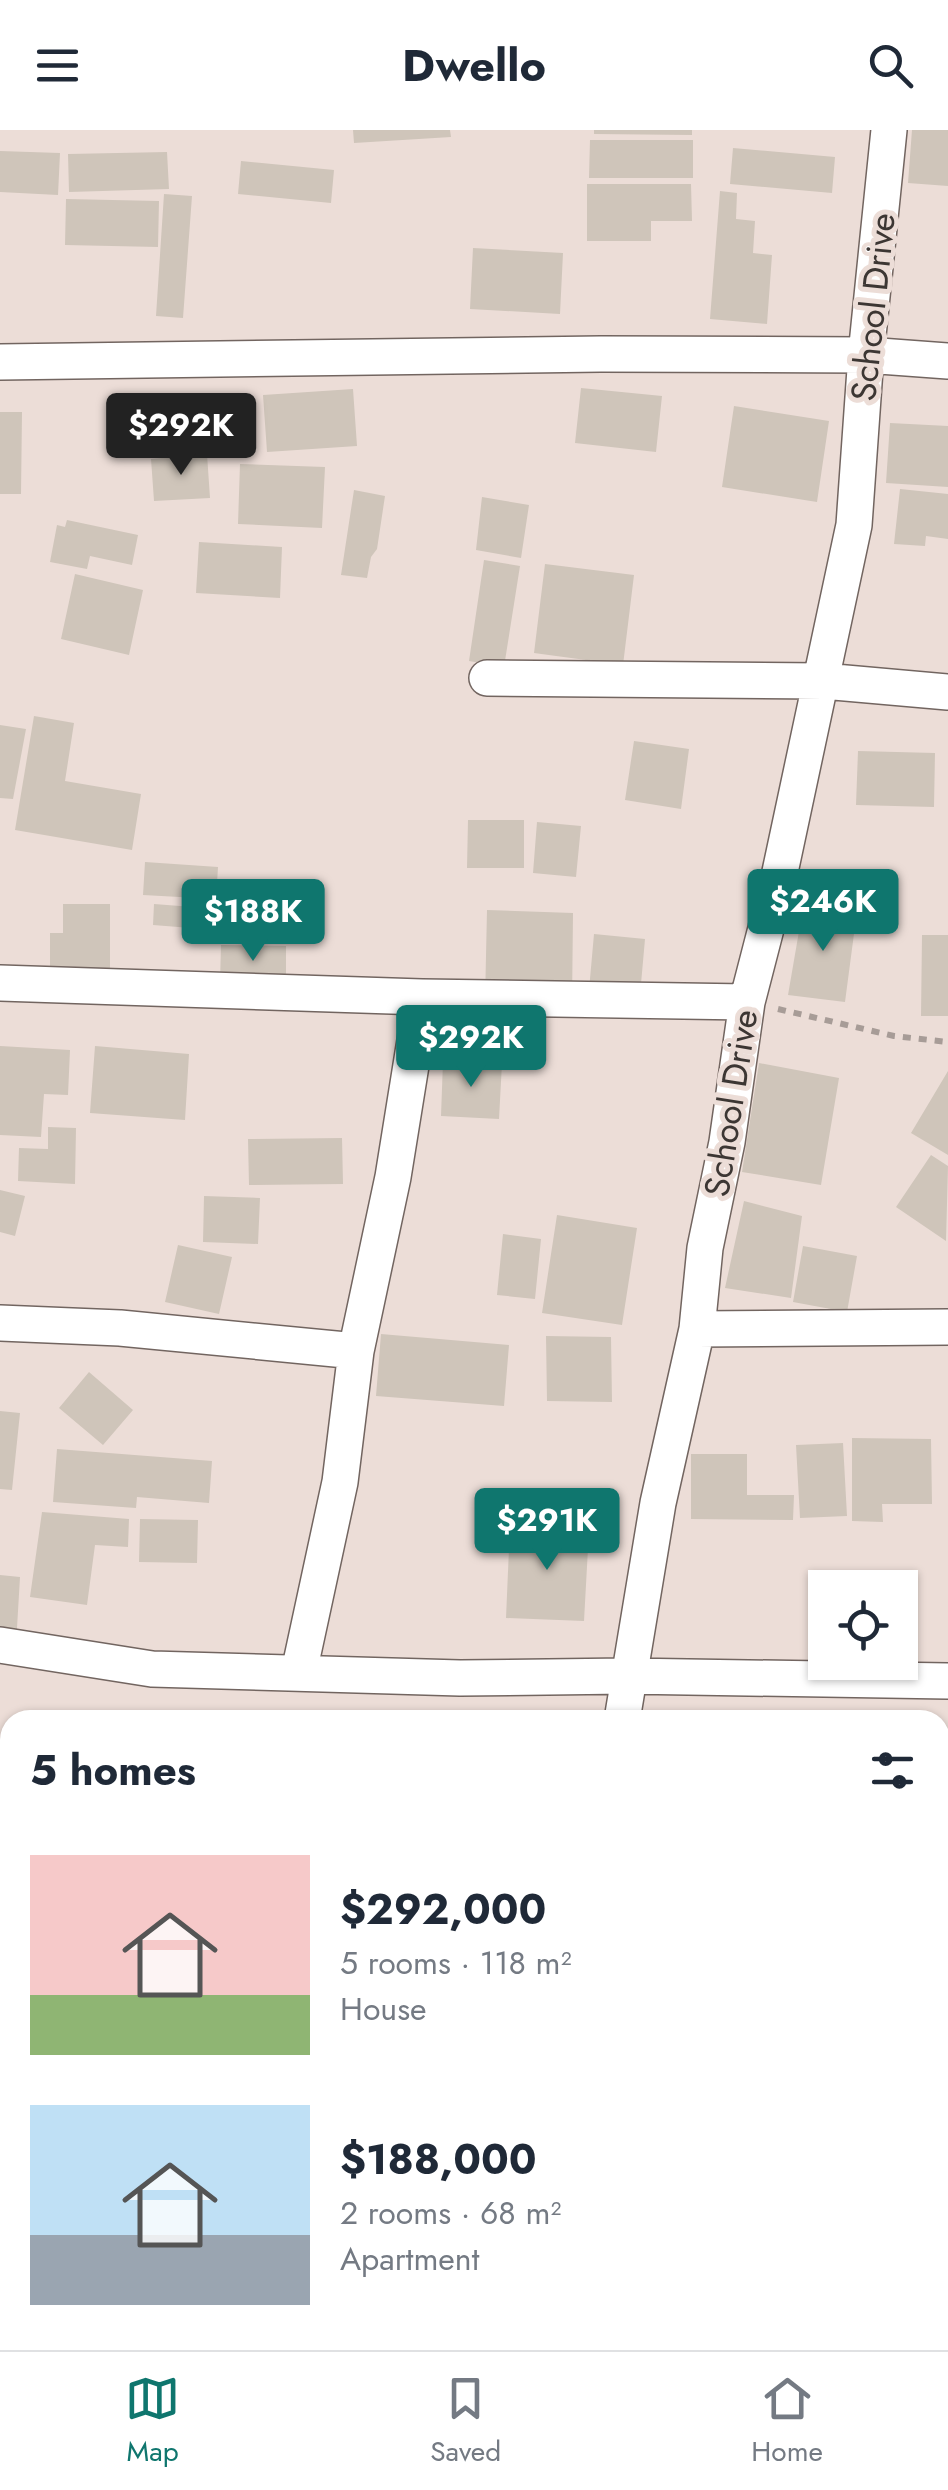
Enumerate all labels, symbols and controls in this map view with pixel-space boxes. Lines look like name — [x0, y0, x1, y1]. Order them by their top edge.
text: Dwello — [402, 33, 546, 98]
icon: menu — [30, 38, 85, 93]
icon: search — [863, 38, 918, 93]
street label: School Drive — [838, 210, 908, 404]
pin: $292K — [111, 393, 251, 478]
text: $292K — [128, 402, 234, 448]
pin: $246K — [753, 869, 893, 954]
text: $246K — [769, 878, 877, 924]
pin: $188K — [183, 879, 323, 964]
text: $188K — [204, 888, 302, 934]
pin: $292K — [401, 1005, 541, 1090]
street label: School Drive — [692, 1006, 770, 1200]
text: $292K — [418, 1014, 524, 1060]
pin: $291K — [477, 1488, 617, 1573]
text: $291K — [497, 1497, 597, 1543]
map controls — [808, 1570, 918, 1680]
button: locate — [808, 1570, 918, 1680]
text: 5 homes — [30, 1740, 196, 1801]
icon: filters — [865, 1743, 920, 1798]
text: $292,000 — [340, 1879, 546, 1940]
icon: home — [110, 1895, 230, 2015]
text: 5 rooms · 118 m² — [340, 1940, 572, 1986]
text: House — [340, 1986, 427, 2032]
text: $188,000 — [340, 2129, 537, 2190]
icon: home — [110, 2145, 230, 2265]
text: 2 rooms · 68 m² — [340, 2190, 561, 2236]
text: Apartment — [340, 2236, 479, 2282]
tab: Map — [125, 2371, 180, 2472]
tab: Saved — [430, 2371, 501, 2472]
tab: Home — [751, 2371, 823, 2472]

